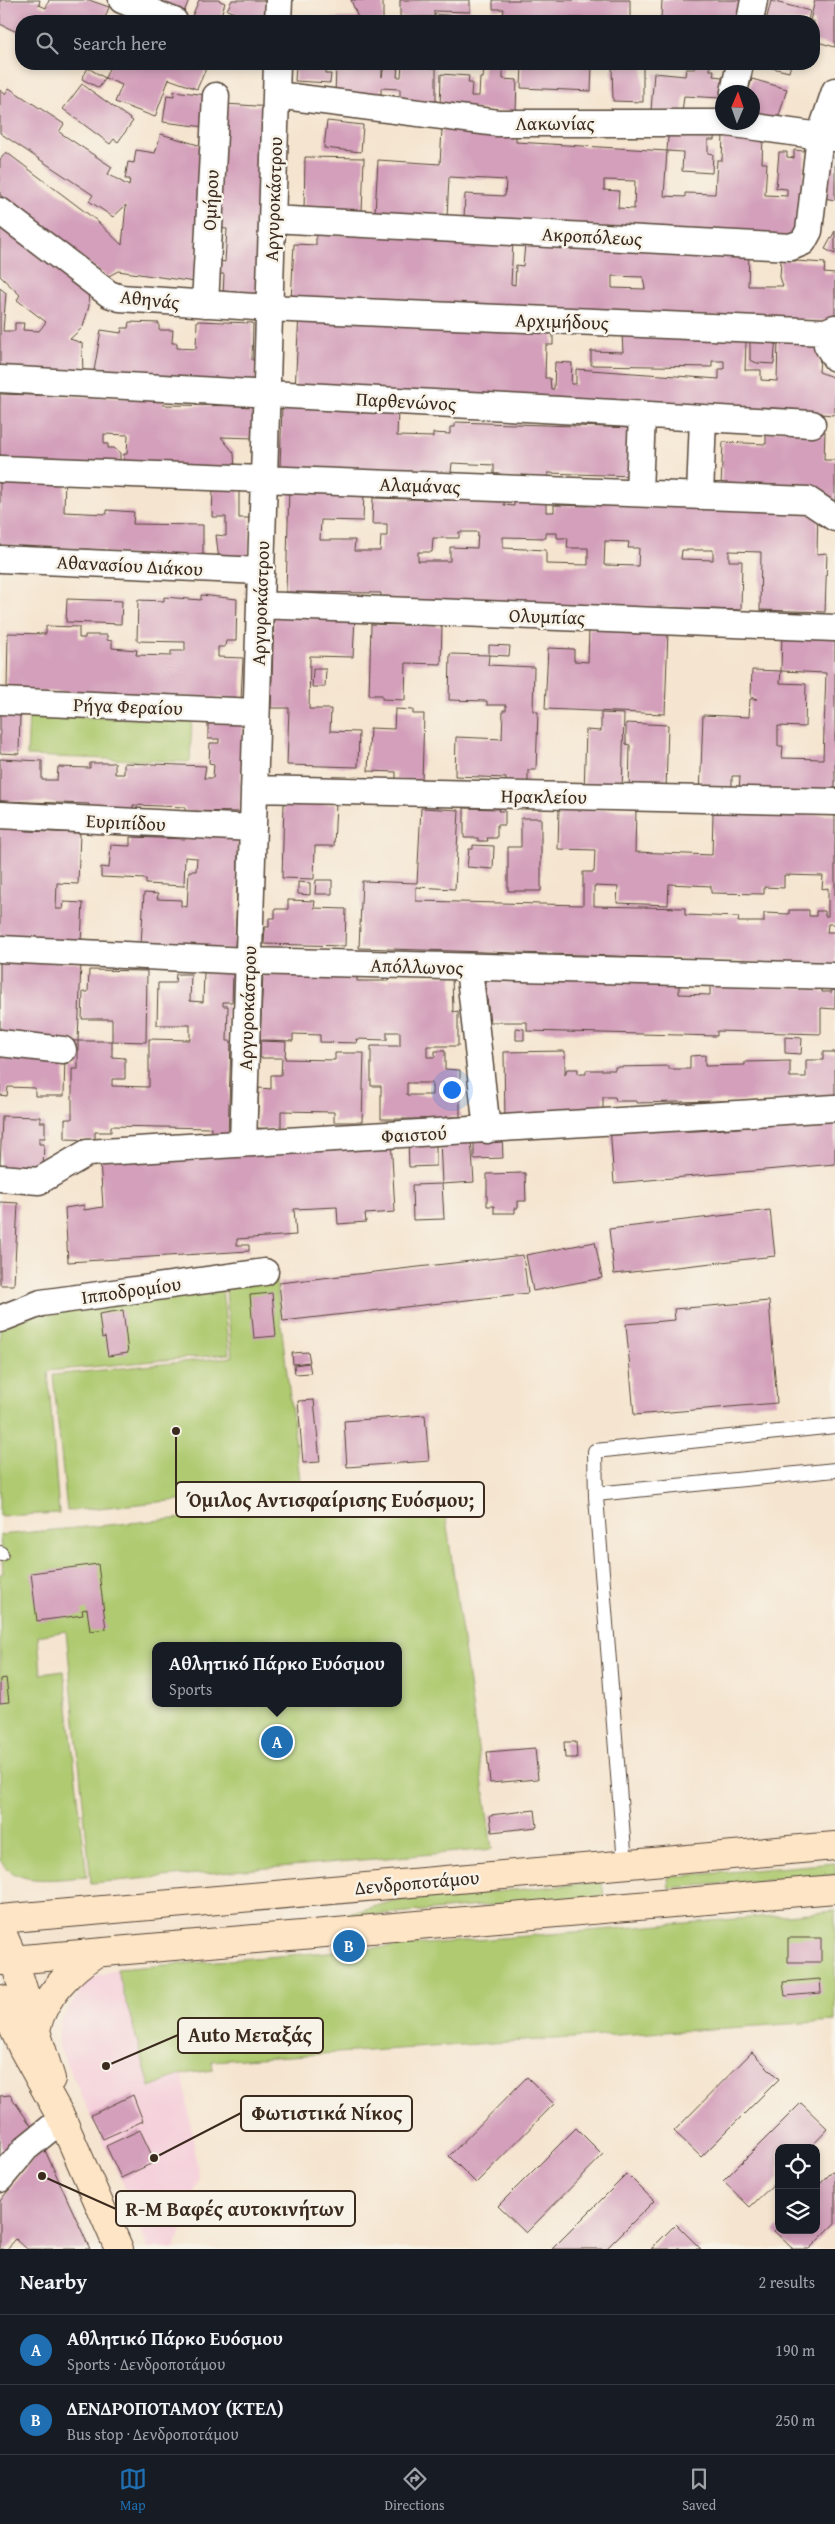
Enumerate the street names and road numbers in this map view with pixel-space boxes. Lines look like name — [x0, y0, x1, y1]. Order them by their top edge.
street label: Λακωνίας — [516, 109, 594, 137]
street label: Αργυροκάστρου — [257, 136, 289, 262]
street label: Ομήρου — [194, 169, 226, 231]
street label: Ακροπόλεως — [541, 219, 643, 253]
street label: Αθηνάς — [119, 282, 181, 316]
street label: Αρχιμήδους — [515, 305, 609, 337]
street label: Παρθενώνος — [355, 384, 457, 418]
street label: Αλαμάνας — [379, 470, 461, 500]
street label: Αργυροκάστρου — [244, 540, 276, 666]
street label: Αθανασίου Διάκου — [56, 547, 204, 583]
street label: Ολυμπίας — [508, 601, 586, 631]
street label: Ρήγα Φεραίου — [73, 690, 183, 722]
street label: Ηρακλείου — [501, 781, 587, 811]
street label: Ευριπίδου — [85, 806, 167, 838]
street label: Αργυροκάστρου — [231, 945, 263, 1071]
street label: Απόλλωνος — [370, 950, 464, 982]
street label: Φαιστού — [380, 1118, 448, 1150]
street label: Ιπποδρομίου — [79, 1269, 183, 1311]
street label: Δενδροποτάμου — [353, 1863, 481, 1901]

